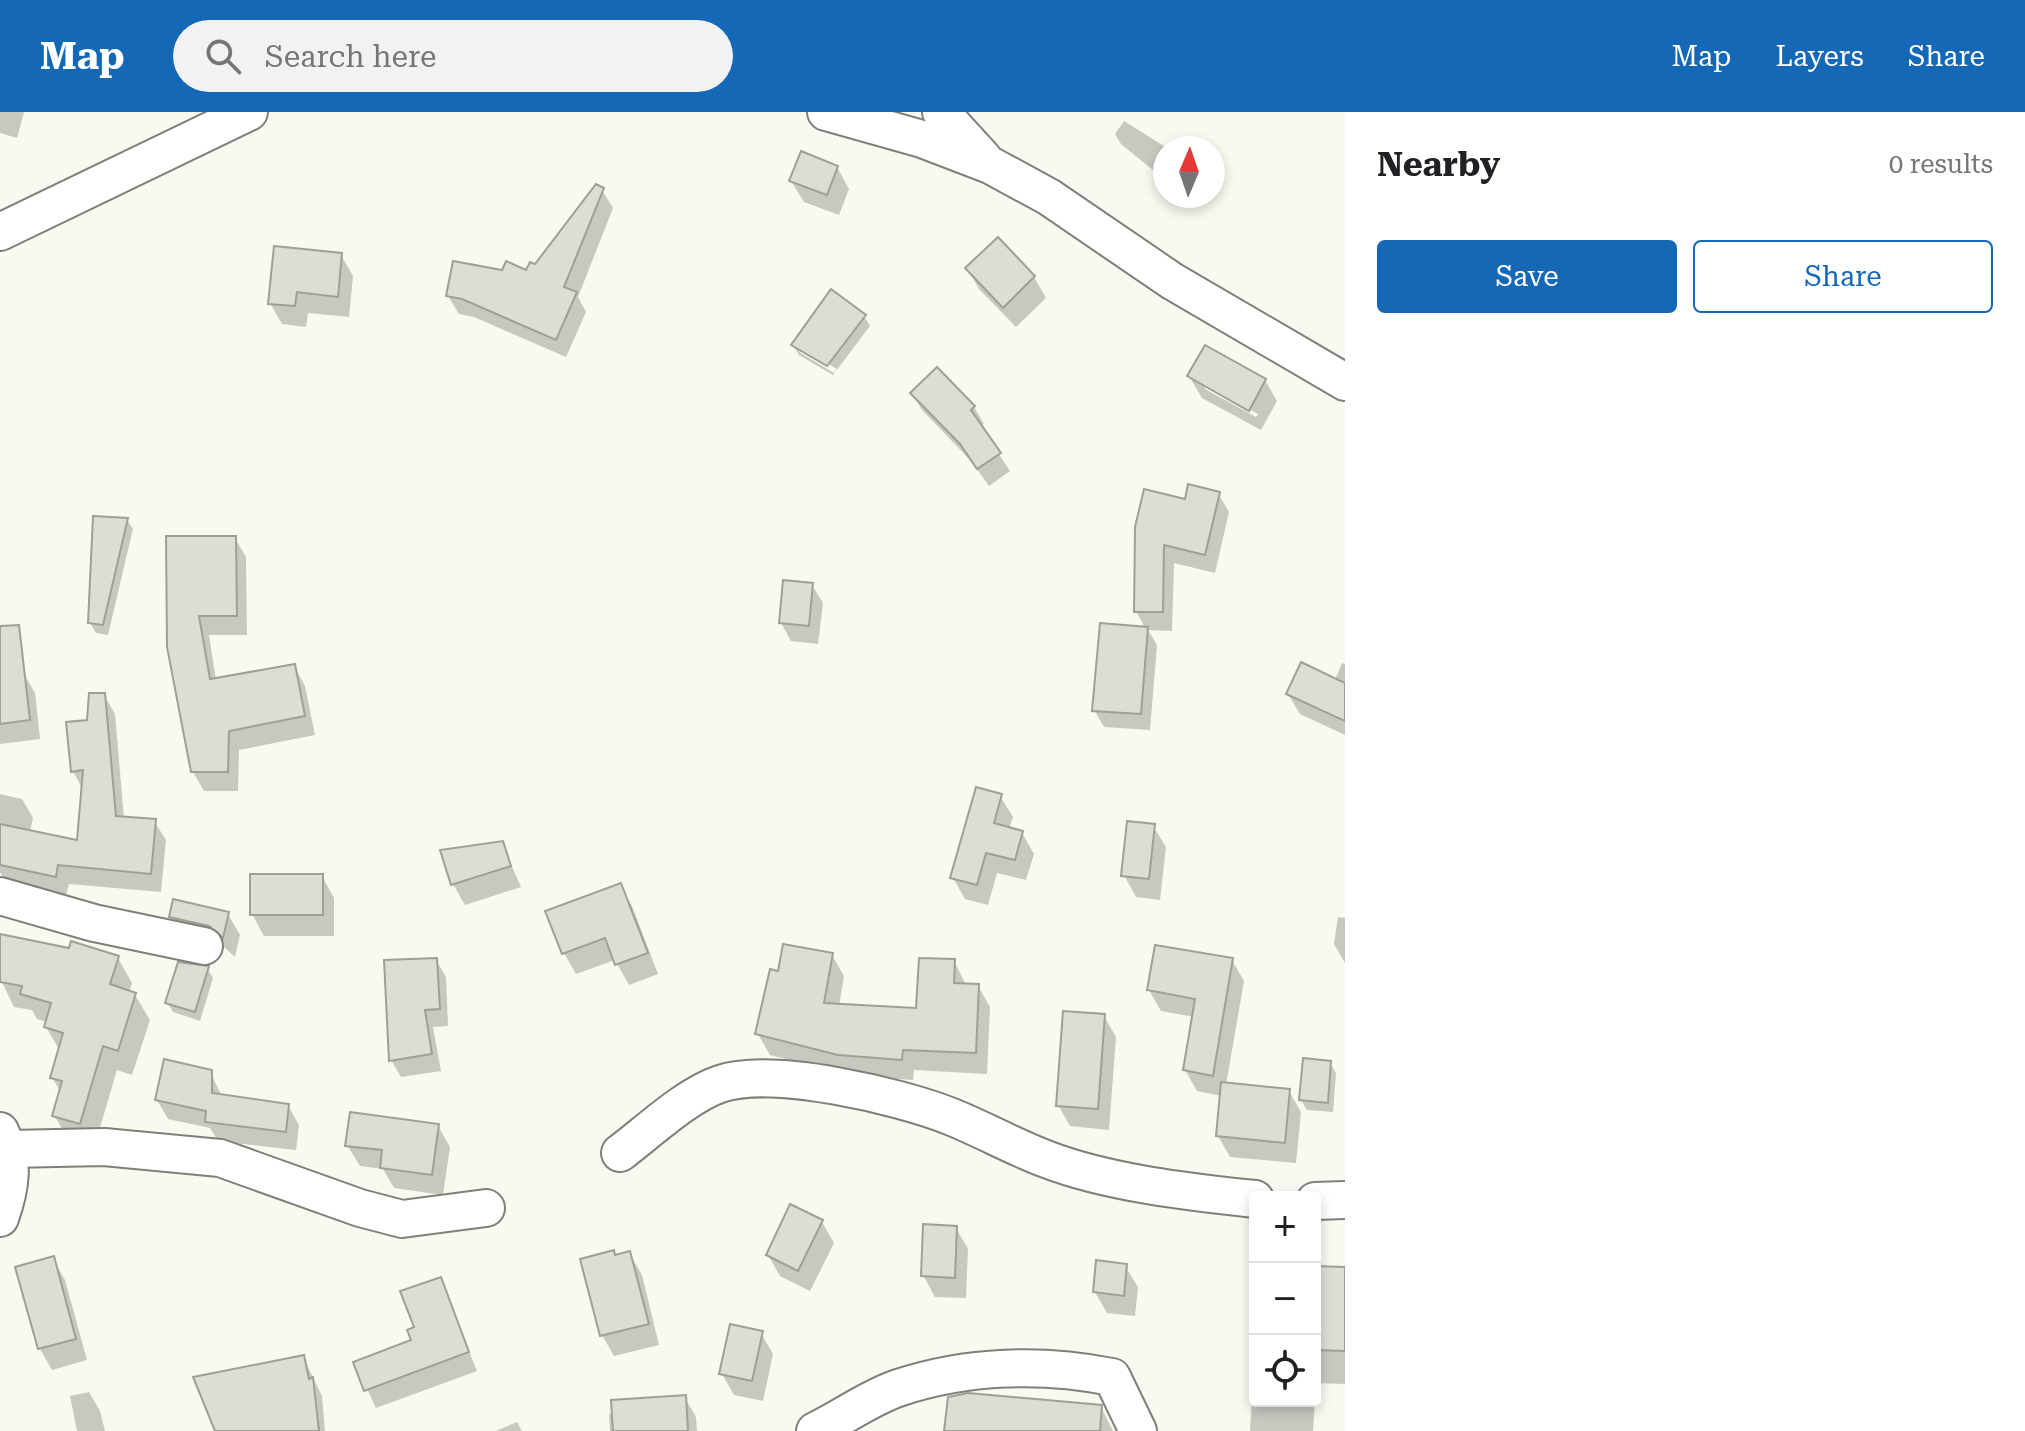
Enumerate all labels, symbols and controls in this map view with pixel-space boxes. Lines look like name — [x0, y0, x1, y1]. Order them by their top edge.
search box — [173, 20, 733, 92]
text: Map — [40, 34, 125, 78]
icon: search — [201, 34, 245, 78]
text: Search here — [265, 39, 437, 74]
text: Map — [1672, 40, 1731, 73]
text: Layers — [1775, 40, 1864, 73]
text: Share — [1908, 40, 1985, 73]
north arrow — [1153, 136, 1225, 208]
text: Nearby — [1377, 144, 1500, 184]
text: 0 results — [1889, 149, 1993, 179]
button: Save — [1377, 240, 1677, 313]
button: Share — [1693, 240, 1993, 313]
map controls — [1249, 1191, 1321, 1407]
button: + — [1249, 1191, 1321, 1263]
button: − — [1249, 1263, 1321, 1335]
button: locate — [1249, 1335, 1321, 1407]

